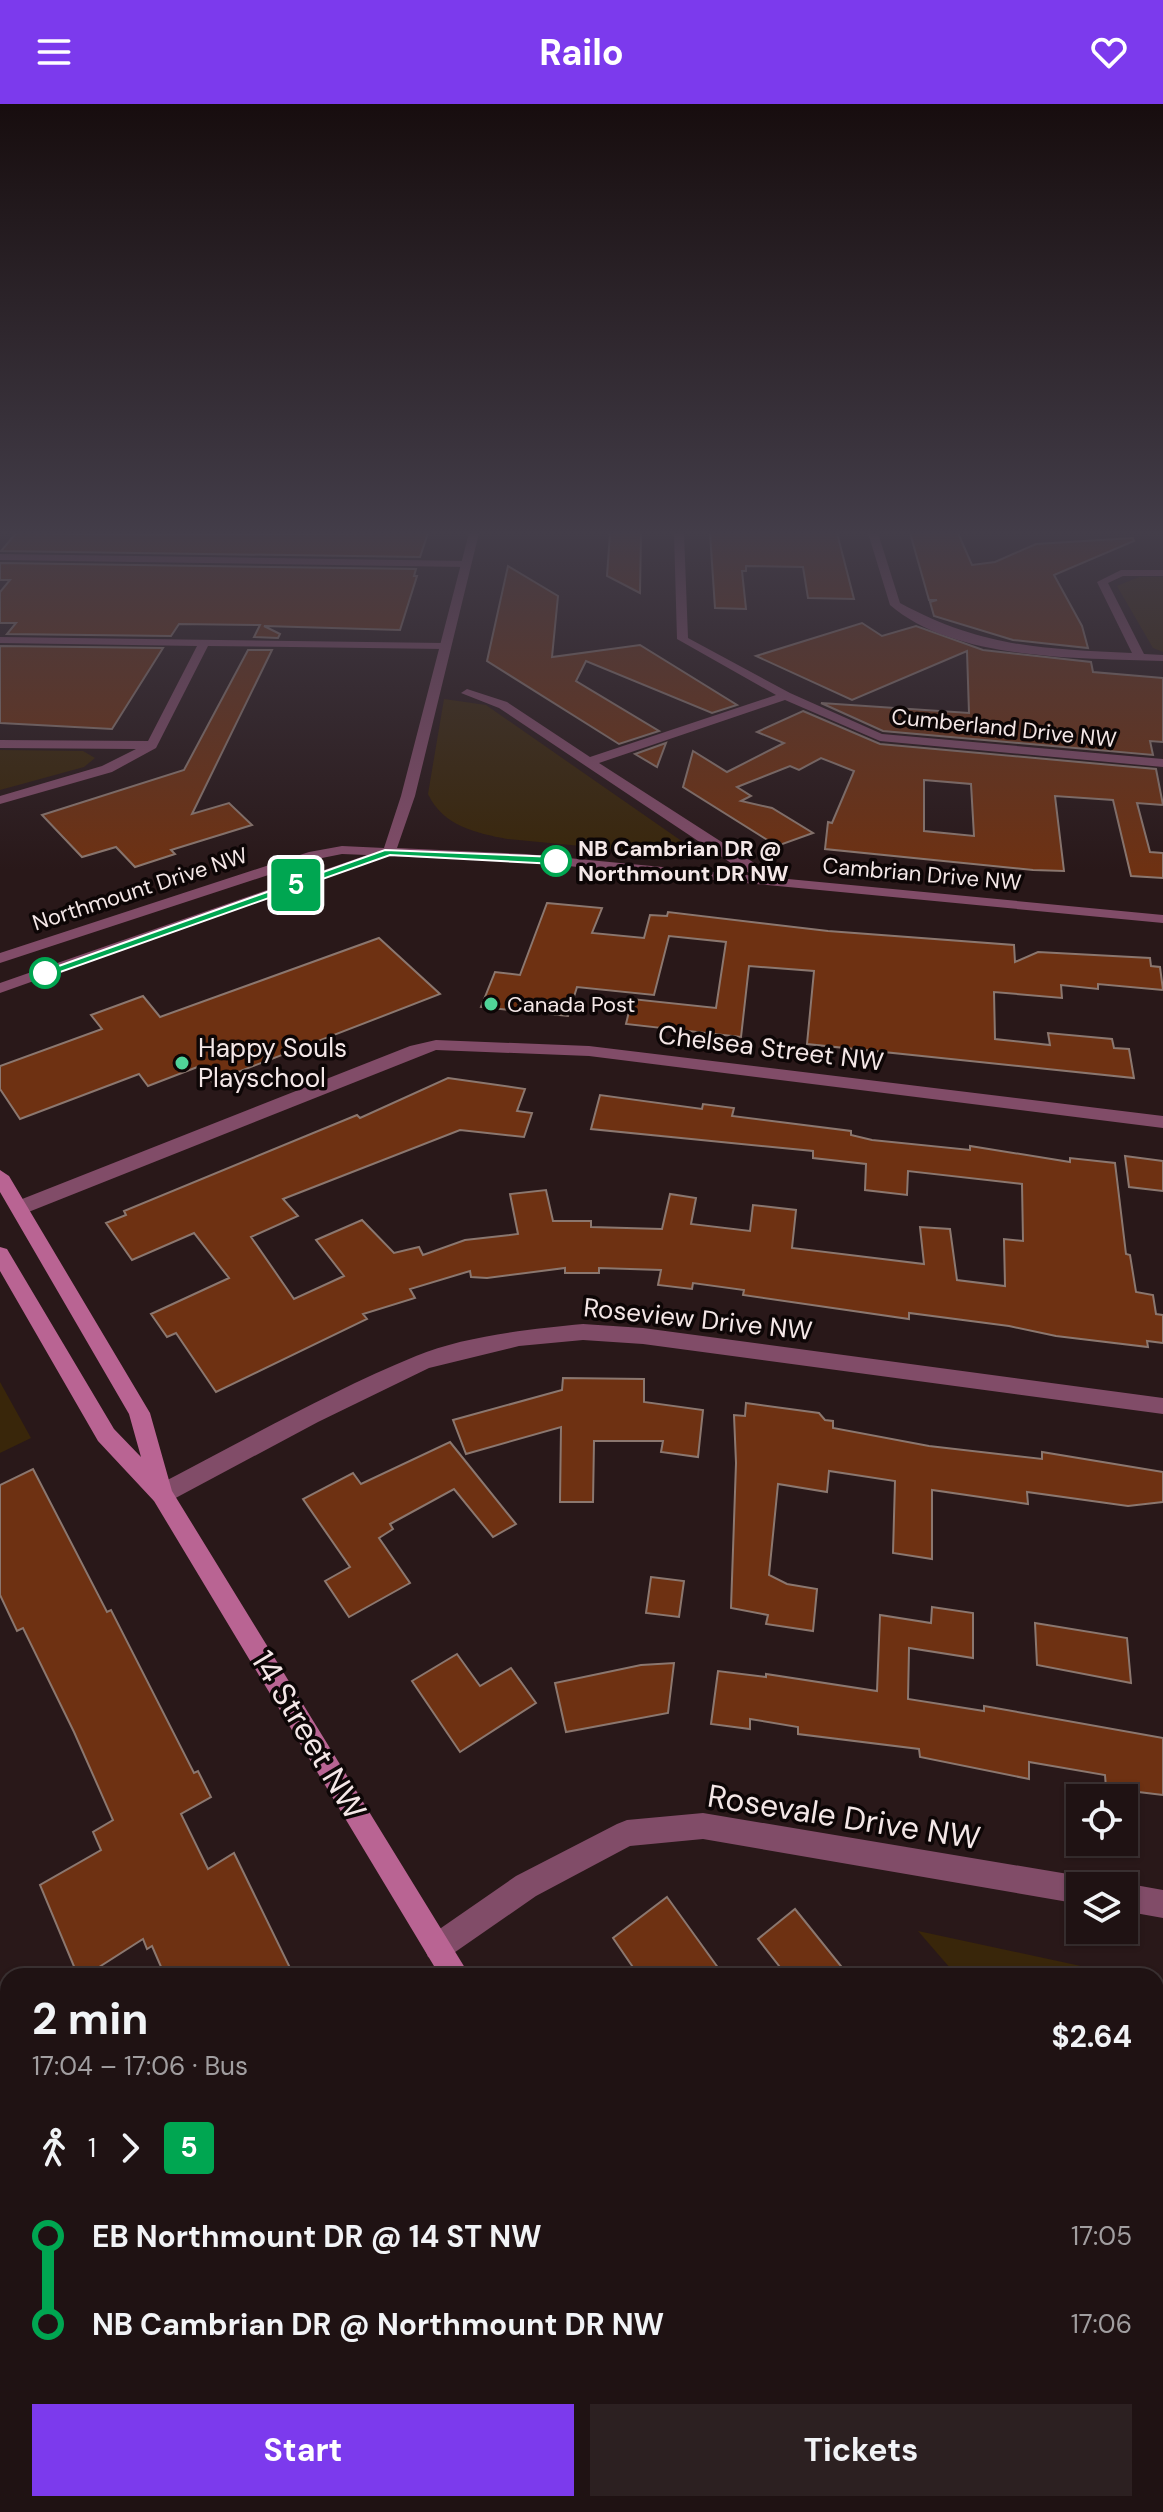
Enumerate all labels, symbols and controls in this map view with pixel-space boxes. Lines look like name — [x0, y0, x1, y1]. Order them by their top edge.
text: Railo — [539, 29, 624, 76]
icon: menu — [32, 30, 76, 74]
icon: heart — [1087, 30, 1131, 74]
street label: Cumberland Drive NW — [890, 702, 1118, 754]
place label: NB Cambrian DR @ Northmount DR NW — [578, 834, 789, 888]
street label: Northmount Drive NW — [29, 841, 251, 937]
marker: NB Cambrian DR @ Northmount DR NW — [541, 846, 571, 876]
street label: Cambrian Drive NW — [821, 851, 1023, 897]
line badge: 5 — [270, 859, 322, 911]
text: 5 — [287, 866, 305, 903]
unlabelled marker — [30, 958, 60, 988]
place label: Canada Post — [507, 990, 635, 1019]
marker: Canada Post — [482, 995, 500, 1013]
street label: Chelsea Street NW — [656, 1017, 886, 1079]
place label: Happy Souls Playschool — [198, 1031, 347, 1095]
marker: Happy Souls Playschool — [173, 1054, 191, 1072]
street label: Roseview Drive NW — [582, 1290, 814, 1348]
street label: 14 Street NW — [242, 1643, 376, 1827]
street label: Rosevale Drive NW — [705, 1775, 983, 1859]
map controls — [1066, 1784, 1138, 1944]
button: locate — [1066, 1784, 1138, 1856]
button: layers — [1066, 1872, 1138, 1944]
text: 2 min — [32, 1990, 148, 2048]
text: $2.64 — [1051, 2017, 1132, 2056]
text: 17:04 – 17:06 · Bus — [32, 2049, 248, 2083]
icon: walk — [32, 2126, 76, 2170]
icon: forward — [108, 2126, 152, 2170]
text: 5 — [180, 2129, 198, 2166]
text: 1 — [88, 2131, 96, 2165]
text: EB Northmount DR @ 14 ST NW — [92, 2217, 542, 2256]
text: 17:05 — [1071, 2219, 1132, 2253]
text: NB Cambrian DR @ Northmount DR NW — [92, 2305, 664, 2344]
text: 17:06 — [1071, 2307, 1132, 2341]
button: Start — [32, 2404, 574, 2496]
button: Tickets — [590, 2404, 1132, 2496]

